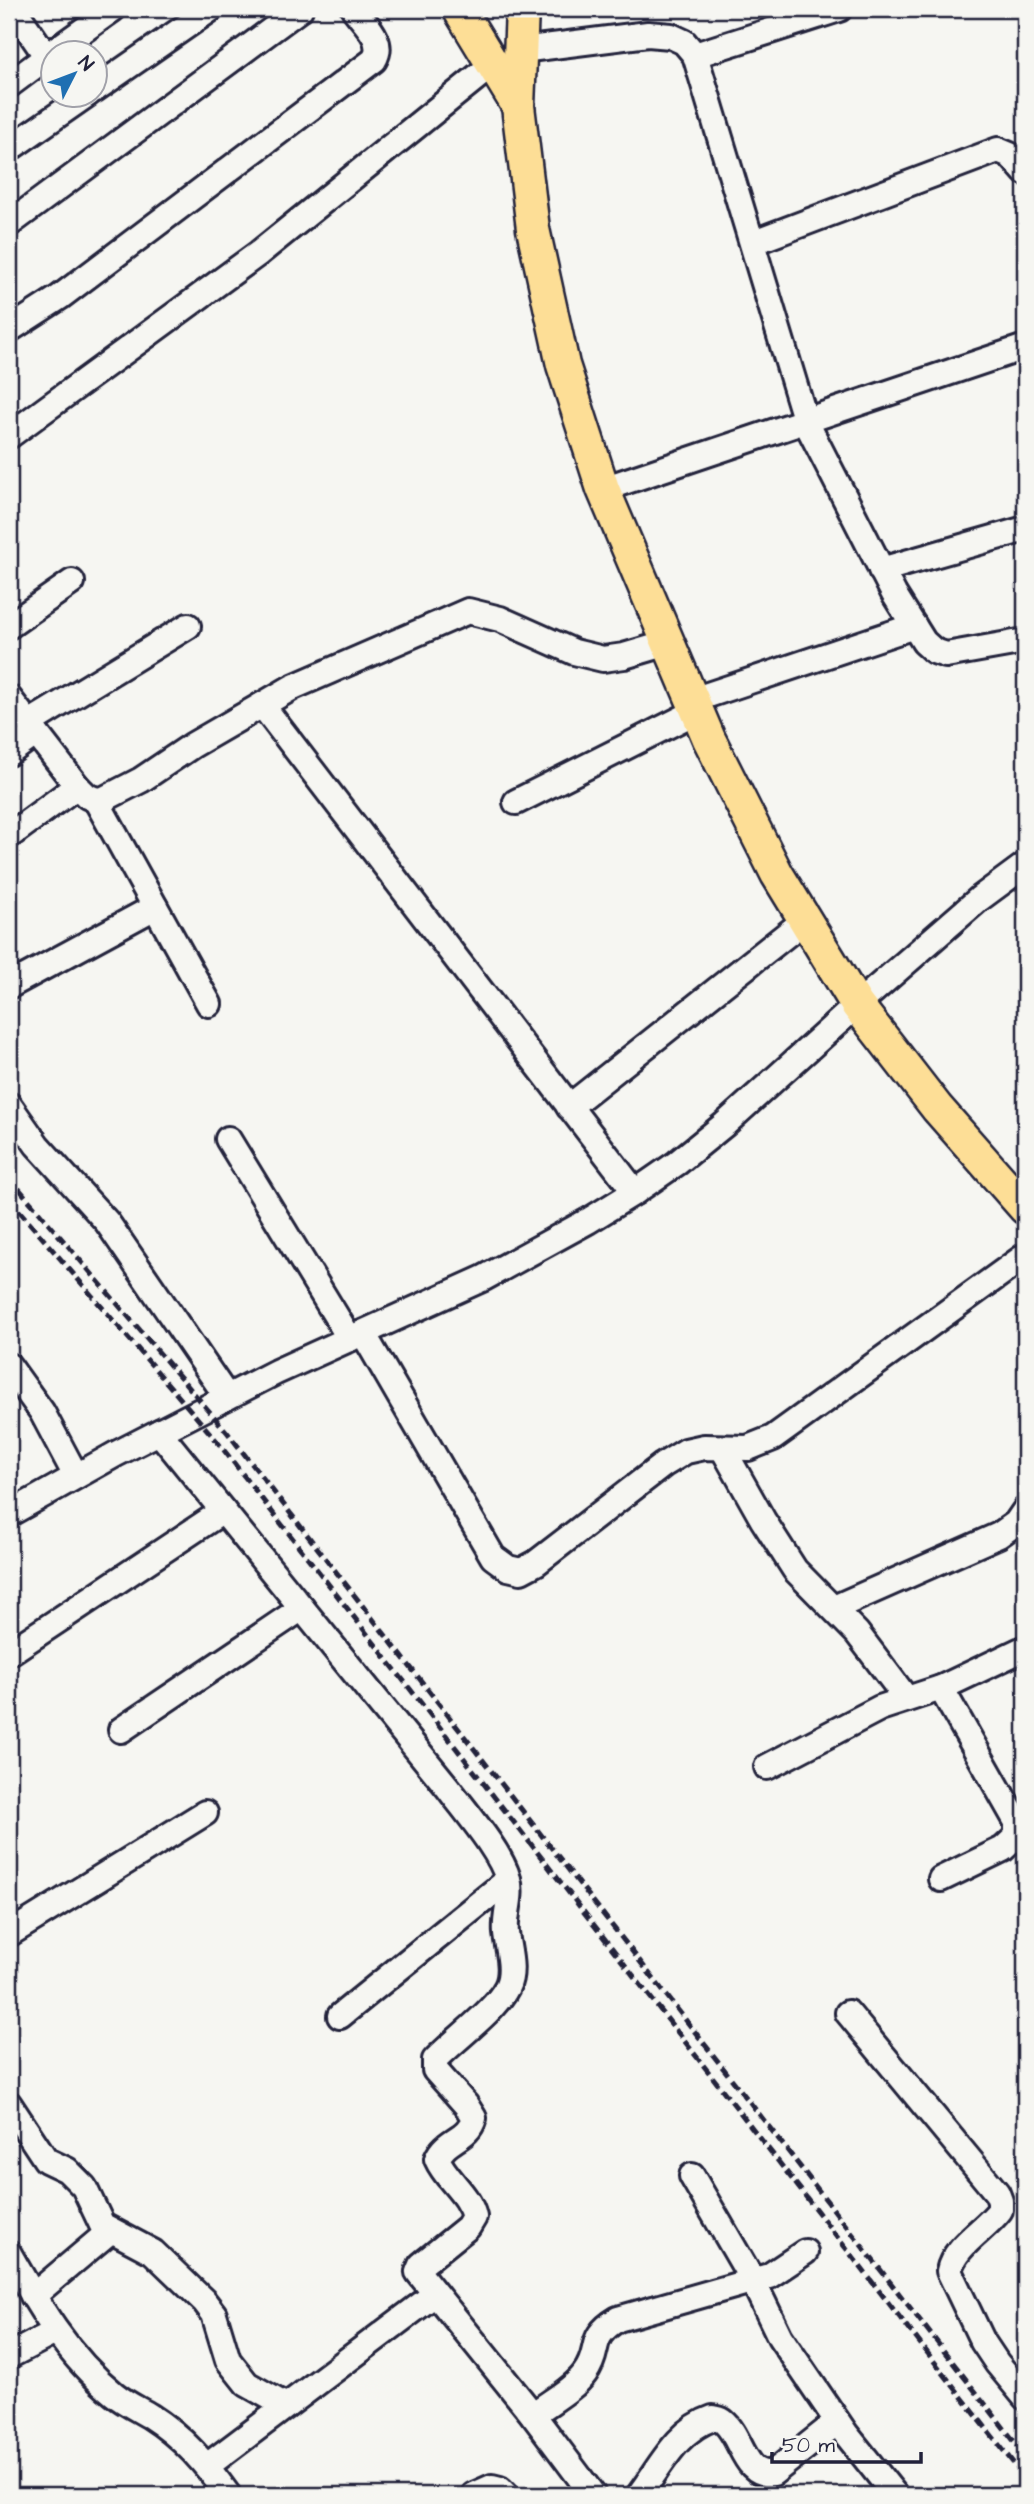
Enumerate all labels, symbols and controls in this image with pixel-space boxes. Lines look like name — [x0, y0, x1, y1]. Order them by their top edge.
north arrow — [38, 38, 108, 108]
text: N — [71, 50, 100, 77]
scale bar — [772, 2420, 920, 2464]
text: 50 m — [782, 2431, 836, 2460]

